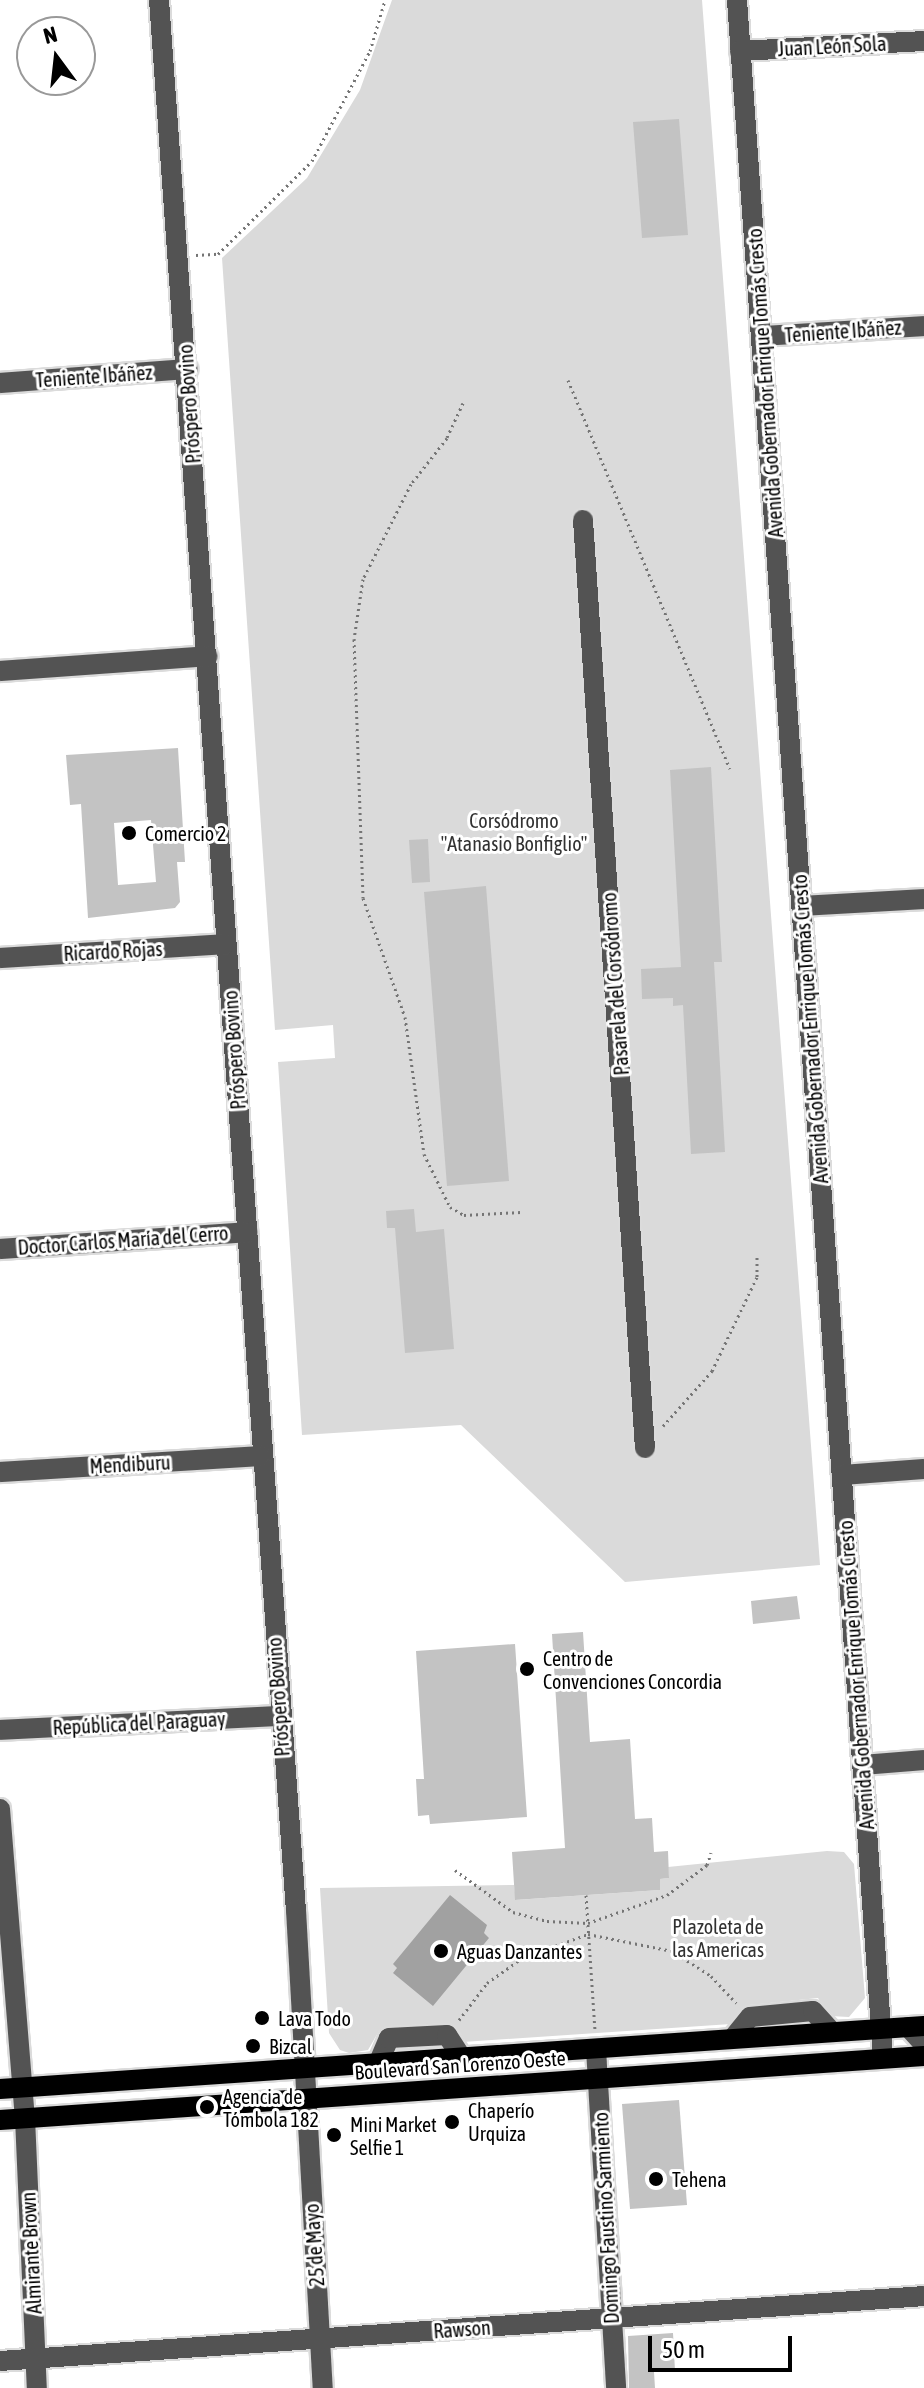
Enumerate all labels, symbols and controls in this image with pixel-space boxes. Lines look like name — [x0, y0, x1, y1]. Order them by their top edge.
north arrow — [16, 16, 96, 96]
text: N — [41, 21, 60, 49]
street label: Juan León Sola — [777, 31, 887, 61]
street label: Avenida Gobernador Enrique Tomás Cresto — [742, 228, 788, 538]
street label: Teniente Ibáñez — [784, 315, 902, 347]
street label: Próspero Bovino — [173, 344, 205, 464]
street label: Teniente Ibáñez — [35, 360, 153, 392]
park label: Corsódromo "Atanasio Bonfiglio" — [441, 809, 587, 856]
place label: Comercio 2 — [145, 821, 226, 845]
marker: Comercio 2 — [120, 824, 138, 842]
street label: Avenida Gobernador Enrique Tomás Cresto — [787, 874, 833, 1184]
street label: Pasarela del Corsódromo — [597, 892, 633, 1076]
street label: Ricardo Rojas — [63, 936, 163, 966]
street label: Próspero Bovino — [218, 990, 250, 1110]
street label: Doctor Carlos María del Cerro — [17, 1221, 229, 1259]
street label: Mendiburu — [89, 1450, 171, 1478]
street label: Avenida Gobernador Enrique Tomás Cresto — [833, 1520, 879, 1830]
street label: Próspero Bovino — [262, 1637, 294, 1757]
place label: Centro de Convenciones Concordia — [543, 1646, 722, 1693]
marker: Centro de Convenciones Concordia — [518, 1660, 536, 1678]
street label: República del Paraguay — [52, 1706, 226, 1740]
park label: Plazoleta de las Americas — [672, 1914, 764, 1961]
place label: Aguas Danzantes — [457, 1939, 582, 1963]
marker: Aguas Danzantes — [432, 1942, 450, 1960]
place label: Lava Todo — [278, 2006, 351, 2030]
marker: Lava Todo — [253, 2009, 271, 2027]
place label: Bizcal — [269, 2034, 312, 2058]
marker: Bizcal — [244, 2037, 262, 2055]
street label: Boulevard San Lorenzo Oeste — [354, 2046, 566, 2084]
place label: Agencia de Tómbola 182 — [223, 2084, 319, 2131]
marker: Agencia de Tómbola 182 — [198, 2098, 216, 2116]
place label: Chaperío Urquiza — [468, 2098, 534, 2145]
place label: Mini Market Selfie 1 — [350, 2112, 437, 2159]
street label: Domingo Faustino Sarmiento — [588, 2112, 624, 2324]
marker: Chaperío Urquiza — [443, 2113, 461, 2131]
marker: Mini Market Selfie 1 — [325, 2126, 343, 2144]
place label: Tehena — [672, 2167, 726, 2191]
marker: Tehena — [647, 2170, 665, 2188]
street label: Almirante Brown — [16, 2191, 46, 2315]
street label: 25 de Mayo — [299, 2203, 329, 2287]
street label: Rawson — [433, 2315, 491, 2343]
scale bar — [652, 2320, 796, 2370]
text: 50 m — [662, 2336, 705, 2363]

